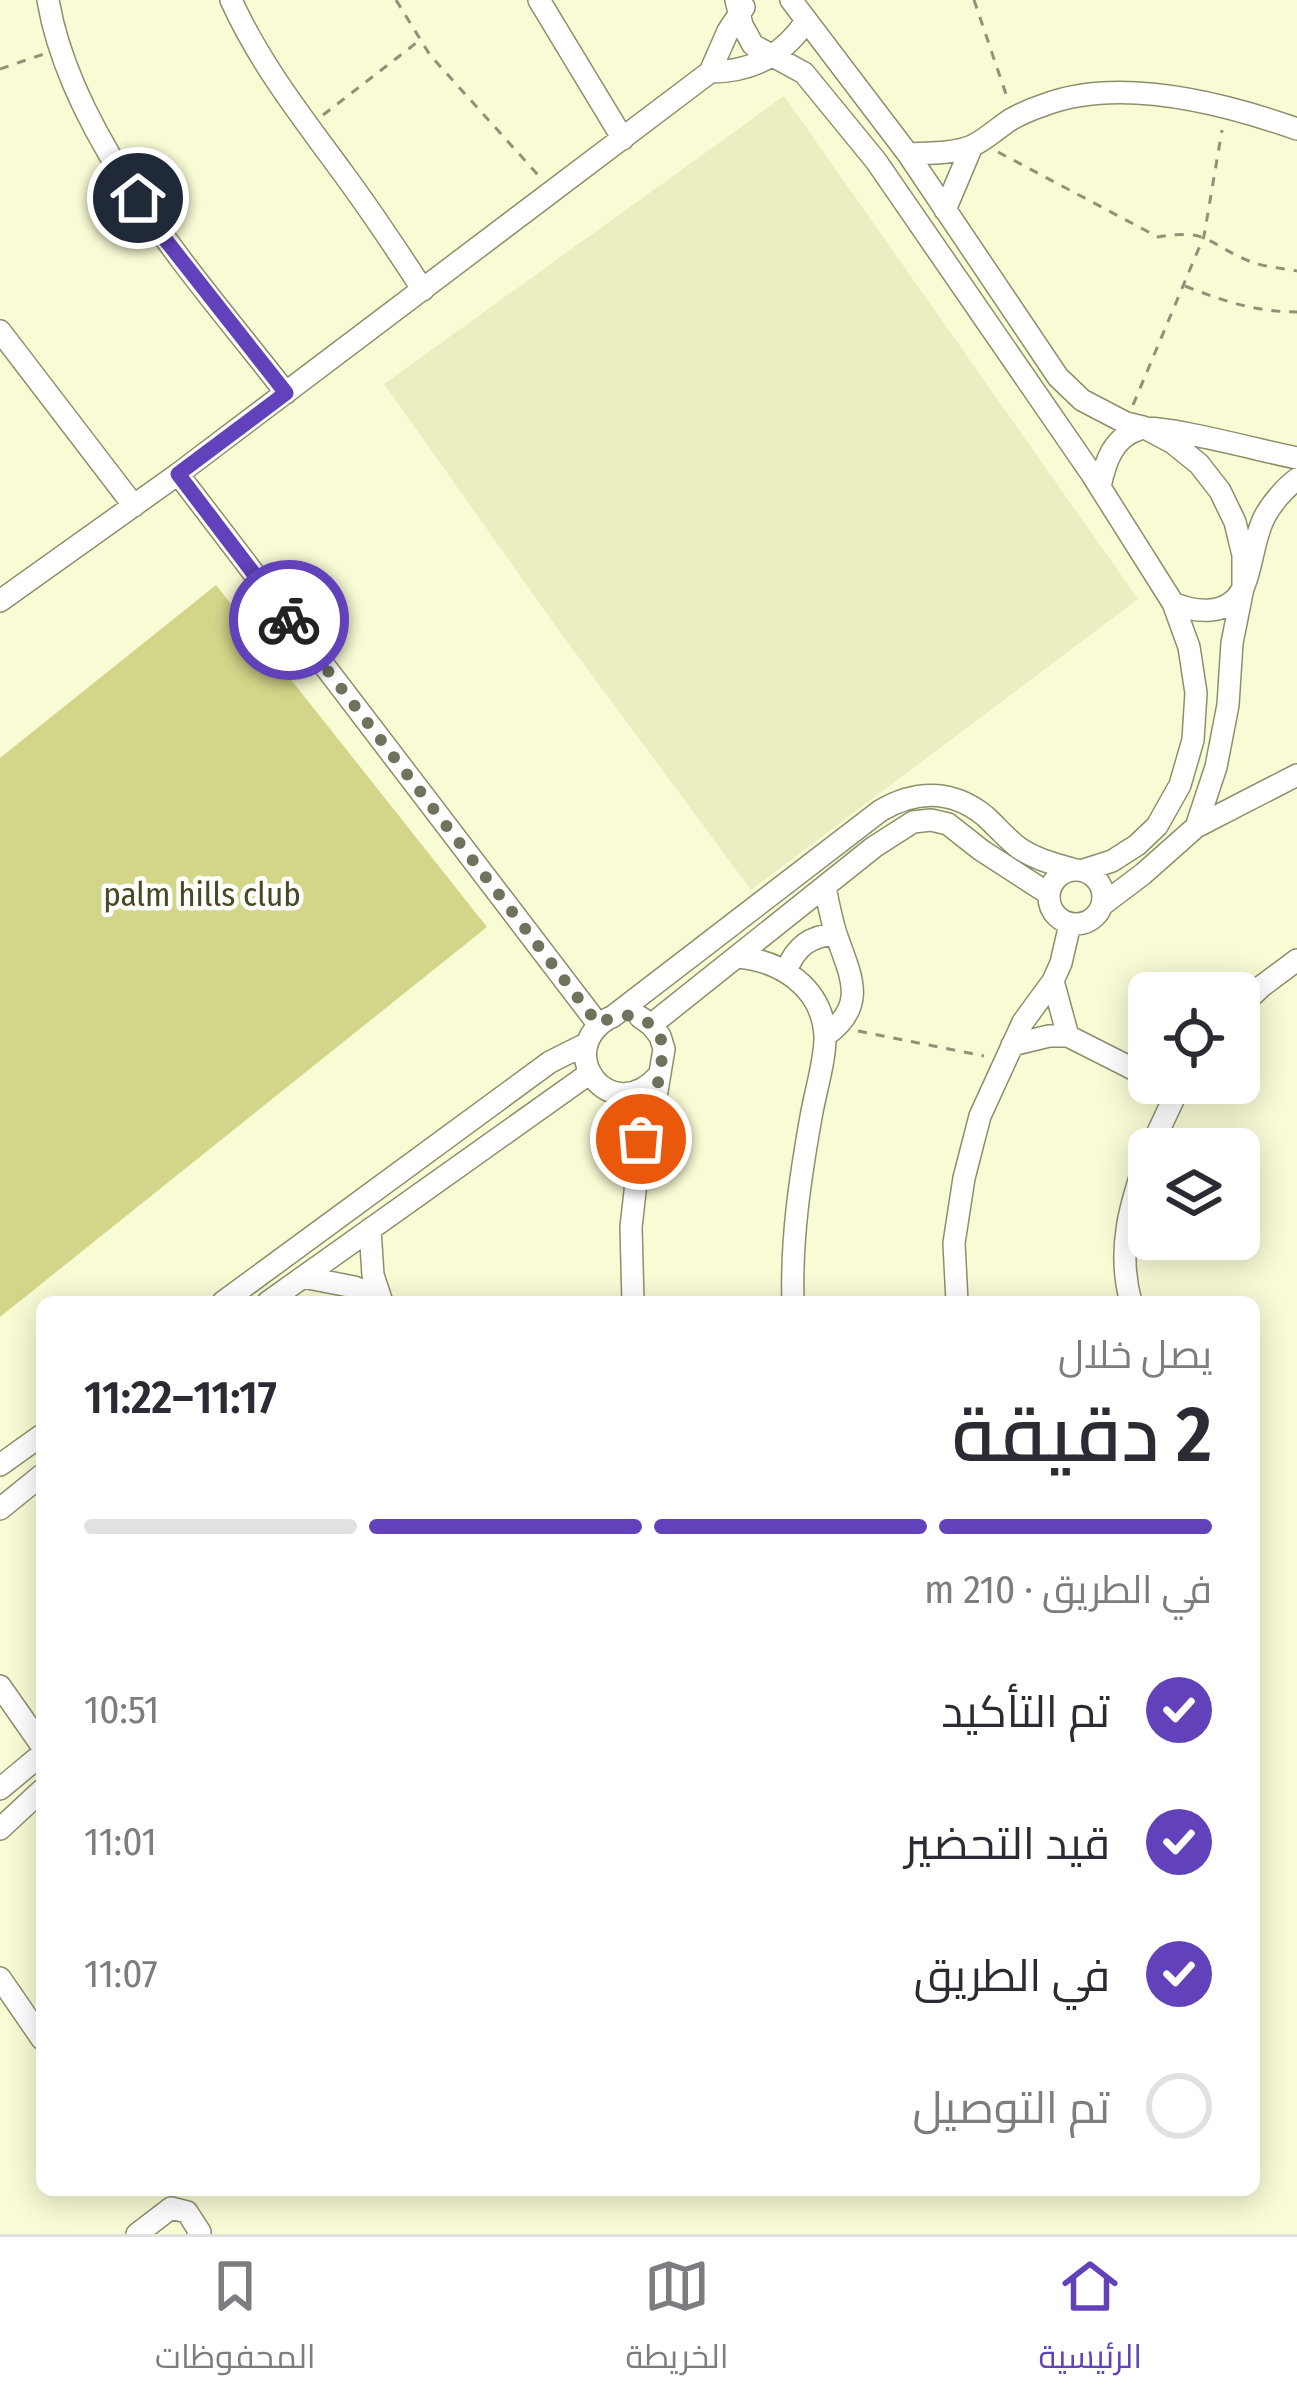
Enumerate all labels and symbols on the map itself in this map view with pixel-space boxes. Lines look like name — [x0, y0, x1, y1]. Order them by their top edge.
pin — [87, 147, 189, 249]
courier — [229, 560, 349, 680]
park label: palm hills club — [103, 875, 301, 915]
pin — [590, 1088, 692, 1190]

